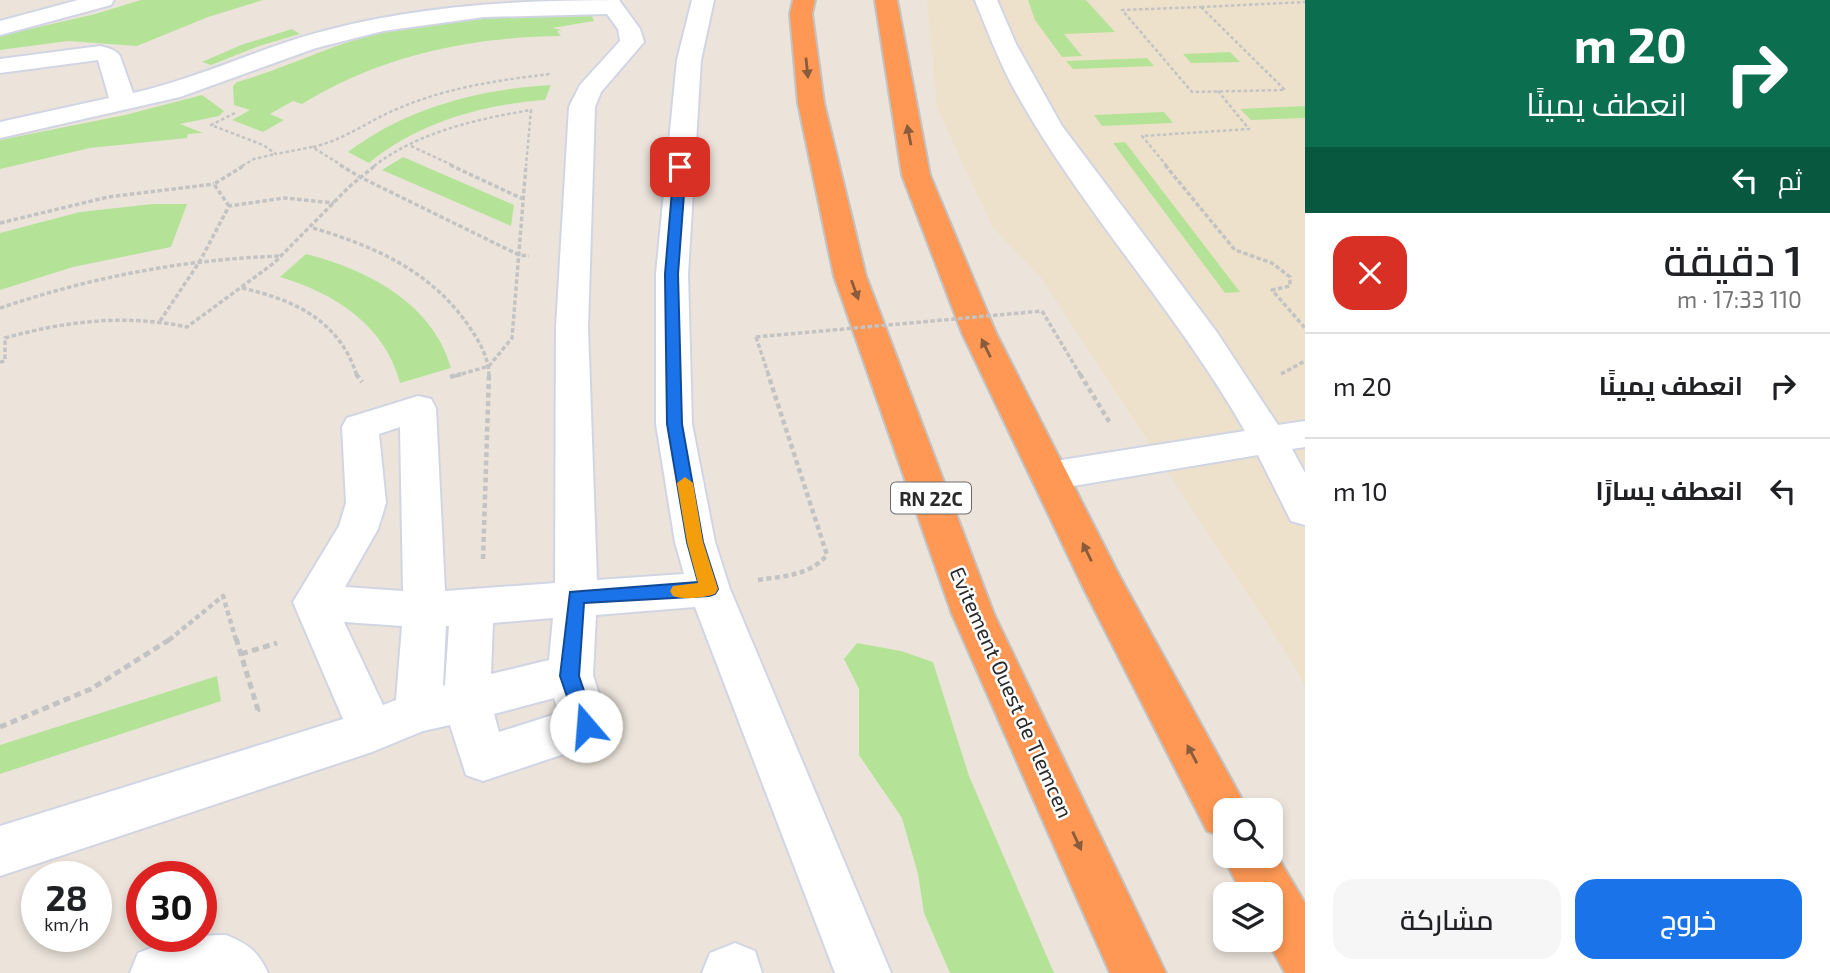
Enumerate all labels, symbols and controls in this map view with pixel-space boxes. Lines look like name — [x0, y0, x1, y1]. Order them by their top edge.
text: 20 m — [1574, 14, 1687, 73]
icon: right — [1711, 28, 1802, 119]
one-way arrow — [802, 57, 813, 79]
text: انعطف يمينًا — [1526, 84, 1687, 122]
one-way arrow — [903, 124, 914, 146]
pin — [650, 137, 710, 197]
icon: arrive — [661, 148, 699, 186]
icon: left — [1726, 161, 1764, 199]
text: ثم — [1778, 164, 1802, 195]
text: 1 دقيقة — [1663, 234, 1802, 284]
button: close — [1333, 236, 1407, 310]
one-way arrow — [850, 279, 861, 300]
text: 110 m · 17:33 — [1677, 285, 1802, 313]
one-way arrow — [981, 338, 992, 358]
icon: right — [1764, 367, 1802, 405]
text: انعطف يمينًا — [1599, 369, 1743, 400]
text: 20 m — [1333, 370, 1392, 401]
icon: left — [1764, 472, 1802, 510]
text: انعطف يسارًا — [1596, 474, 1743, 505]
text: 10 m — [1333, 475, 1388, 506]
road number: RN 22C — [891, 482, 971, 513]
one-way arrow — [1081, 542, 1093, 562]
street label: Evitement Ouest de Tlemcen — [945, 563, 1079, 821]
position arrow — [549, 689, 623, 763]
one-way arrow — [1186, 744, 1197, 764]
map controls — [1213, 798, 1283, 952]
button: search — [1213, 798, 1283, 868]
one-way arrow — [1072, 831, 1083, 851]
speed limit sign: 30 — [126, 861, 217, 952]
text: 28 — [45, 876, 88, 918]
button: مشاركة — [1333, 879, 1561, 959]
button: خروج — [1575, 879, 1802, 959]
button: layers — [1213, 882, 1283, 952]
text: km/h — [44, 913, 89, 935]

